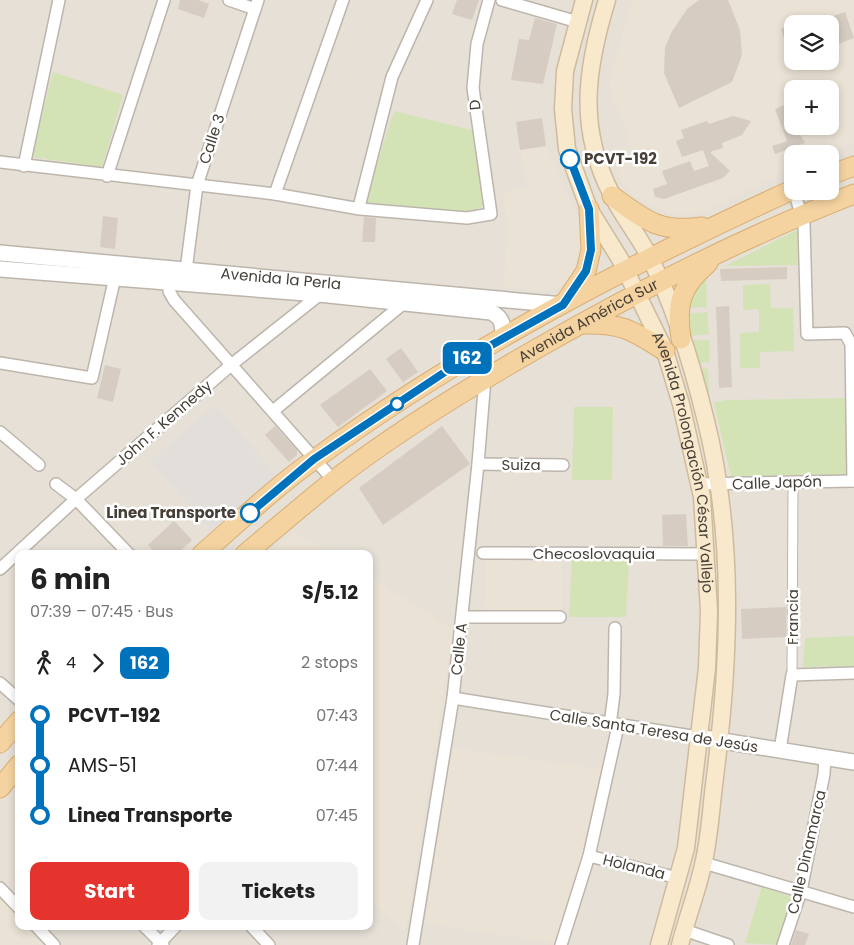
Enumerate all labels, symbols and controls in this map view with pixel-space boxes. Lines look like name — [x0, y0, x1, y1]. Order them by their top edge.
map controls — [784, 15, 839, 200]
button: layers — [784, 15, 839, 70]
button: + — [784, 80, 839, 135]
street label: D — [464, 99, 485, 111]
street label: Calle 3 — [194, 111, 229, 166]
button: − — [784, 145, 839, 200]
place label: PCVT-192 — [584, 148, 657, 169]
marker: PCVT-192 — [560, 149, 580, 169]
street label: Avenida la Perla — [220, 262, 342, 294]
street label: Avenida América Sur — [514, 273, 662, 367]
street label: Avenida Prolongación César Vallejo — [647, 328, 719, 594]
line badge: 162 — [438, 342, 496, 374]
text: 162 — [453, 345, 481, 370]
street label: John F. Kennedy — [111, 375, 217, 470]
unlabelled marker — [390, 397, 404, 411]
street label: Suiza — [501, 454, 541, 475]
street label: Calle Japón — [732, 470, 822, 495]
place label: Linea Transporte — [106, 502, 236, 523]
marker: Linea Transporte — [240, 503, 260, 523]
street label: Checoslovaquia — [533, 543, 655, 564]
text: 6 min — [30, 560, 111, 599]
text: S/5.12 — [302, 579, 358, 606]
street label: Francia — [782, 589, 803, 645]
text: 07:39 – 07:45 · Bus — [30, 600, 174, 623]
street label: Calle A — [445, 622, 472, 676]
icon: walk — [30, 649, 58, 677]
icon: forward — [84, 649, 112, 677]
text: 162 — [130, 650, 159, 675]
text: 4 — [66, 651, 76, 674]
text: 2 stops — [301, 651, 358, 674]
text: PCVT-192 — [68, 702, 160, 729]
text: 07:43 — [316, 704, 358, 727]
street label: Calle Santa Teresa de Jesús — [548, 704, 760, 757]
text: AMS-51 — [68, 752, 137, 779]
text: 07:44 — [316, 754, 358, 777]
street label: Calle Dinamarca — [782, 788, 831, 916]
text: Linea Transporte — [68, 802, 232, 829]
text: 07:45 — [316, 804, 358, 827]
street label: Holanda — [601, 849, 668, 884]
button: Start — [30, 862, 189, 920]
button: Tickets — [199, 862, 358, 920]

